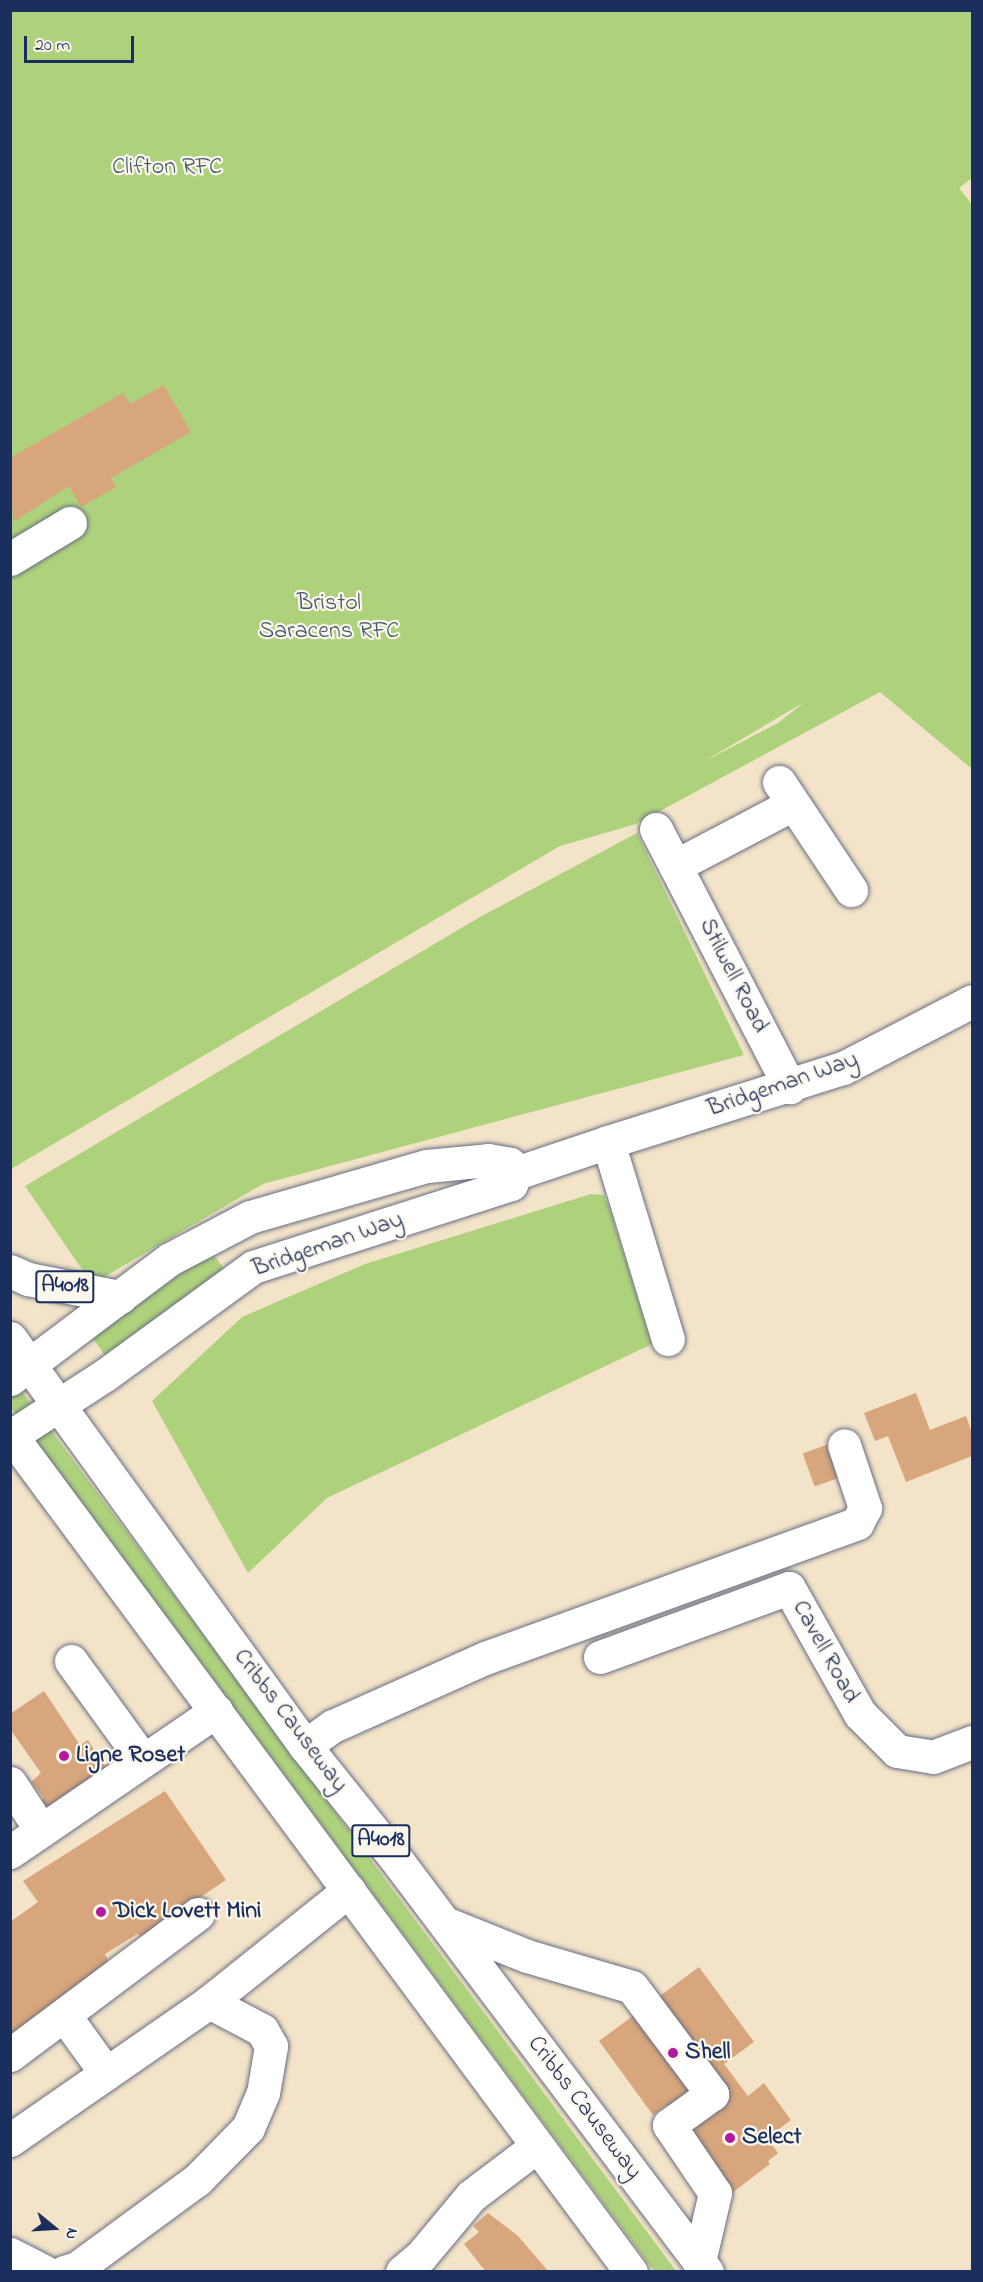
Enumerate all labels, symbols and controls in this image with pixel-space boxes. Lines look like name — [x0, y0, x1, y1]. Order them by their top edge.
scale bar — [27, 24, 136, 62]
text: 20 m — [35, 33, 70, 59]
park label: Clifton RFC — [112, 154, 222, 182]
park label: Bristol Saracens RFC — [259, 590, 399, 646]
street label: Stilwell Road — [692, 914, 774, 1038]
street label: Bridgeman Way — [704, 1046, 862, 1124]
street label: Bridgeman Way — [249, 1206, 407, 1284]
road number: A4018 — [35, 1268, 95, 1306]
street label: Cavell Road — [785, 1596, 865, 1708]
street label: Cribbs Causeway — [227, 1643, 353, 1799]
place label: Ligne Roset — [76, 1742, 185, 1770]
marker: Ligne Roset — [57, 1749, 71, 1763]
road number: A4018 — [351, 1822, 411, 1860]
place label: Dick Lovett Mini — [113, 1898, 261, 1926]
marker: Dick Lovett Mini — [94, 1905, 108, 1919]
street label: Cribbs Causeway — [521, 2030, 647, 2186]
place label: Shell — [685, 2039, 731, 2067]
marker: Shell — [666, 2046, 680, 2060]
place label: Select — [742, 2124, 802, 2152]
marker: Select — [723, 2131, 737, 2145]
north arrow — [24, 2198, 84, 2258]
text: N — [58, 2225, 84, 2242]

